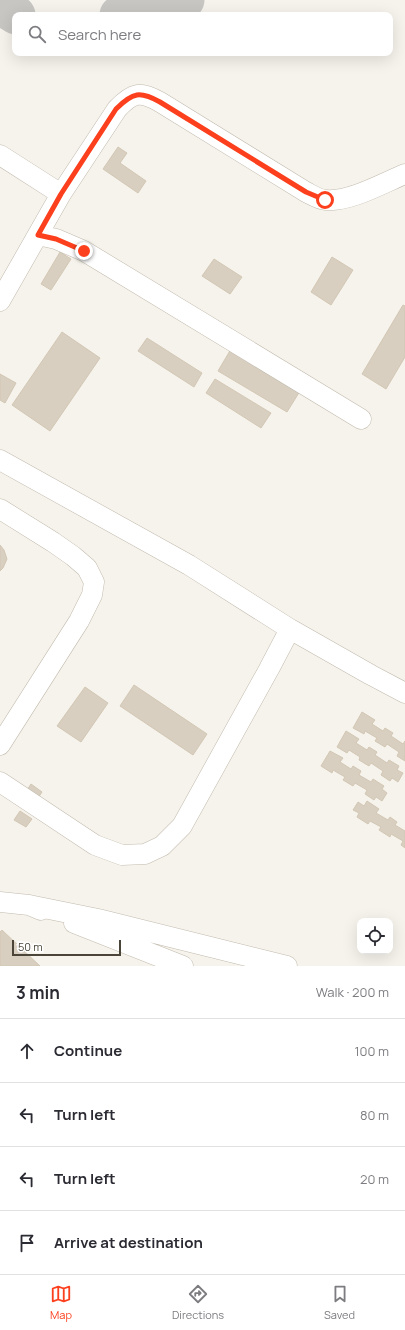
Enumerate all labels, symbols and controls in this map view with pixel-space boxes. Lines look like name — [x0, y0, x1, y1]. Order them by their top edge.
search box — [12, 12, 393, 56]
icon: search — [26, 23, 48, 45]
text: Search here — [58, 24, 141, 45]
route start — [316, 191, 334, 209]
route end — [75, 242, 93, 260]
map controls — [357, 918, 393, 954]
button: locate — [357, 918, 393, 954]
scale bar — [12, 938, 121, 957]
text: 50 m — [18, 939, 43, 954]
text: 3 min — [16, 981, 60, 1004]
text: Walk · 200 m — [316, 983, 389, 1001]
icon: ahead — [16, 1040, 38, 1062]
text: Continue — [54, 1040, 122, 1061]
text: 100 m — [354, 1042, 389, 1060]
icon: left — [16, 1104, 38, 1126]
text: Turn left — [54, 1104, 116, 1125]
text: 80 m — [360, 1106, 389, 1124]
icon: left — [16, 1168, 38, 1190]
text: Turn left — [54, 1168, 116, 1189]
text: 20 m — [360, 1170, 389, 1188]
icon: arrive — [16, 1232, 38, 1254]
text: Arrive at destination — [54, 1232, 203, 1253]
tab: Map — [50, 1283, 72, 1322]
tab: Directions — [172, 1283, 224, 1322]
tab: Saved — [324, 1283, 355, 1322]

